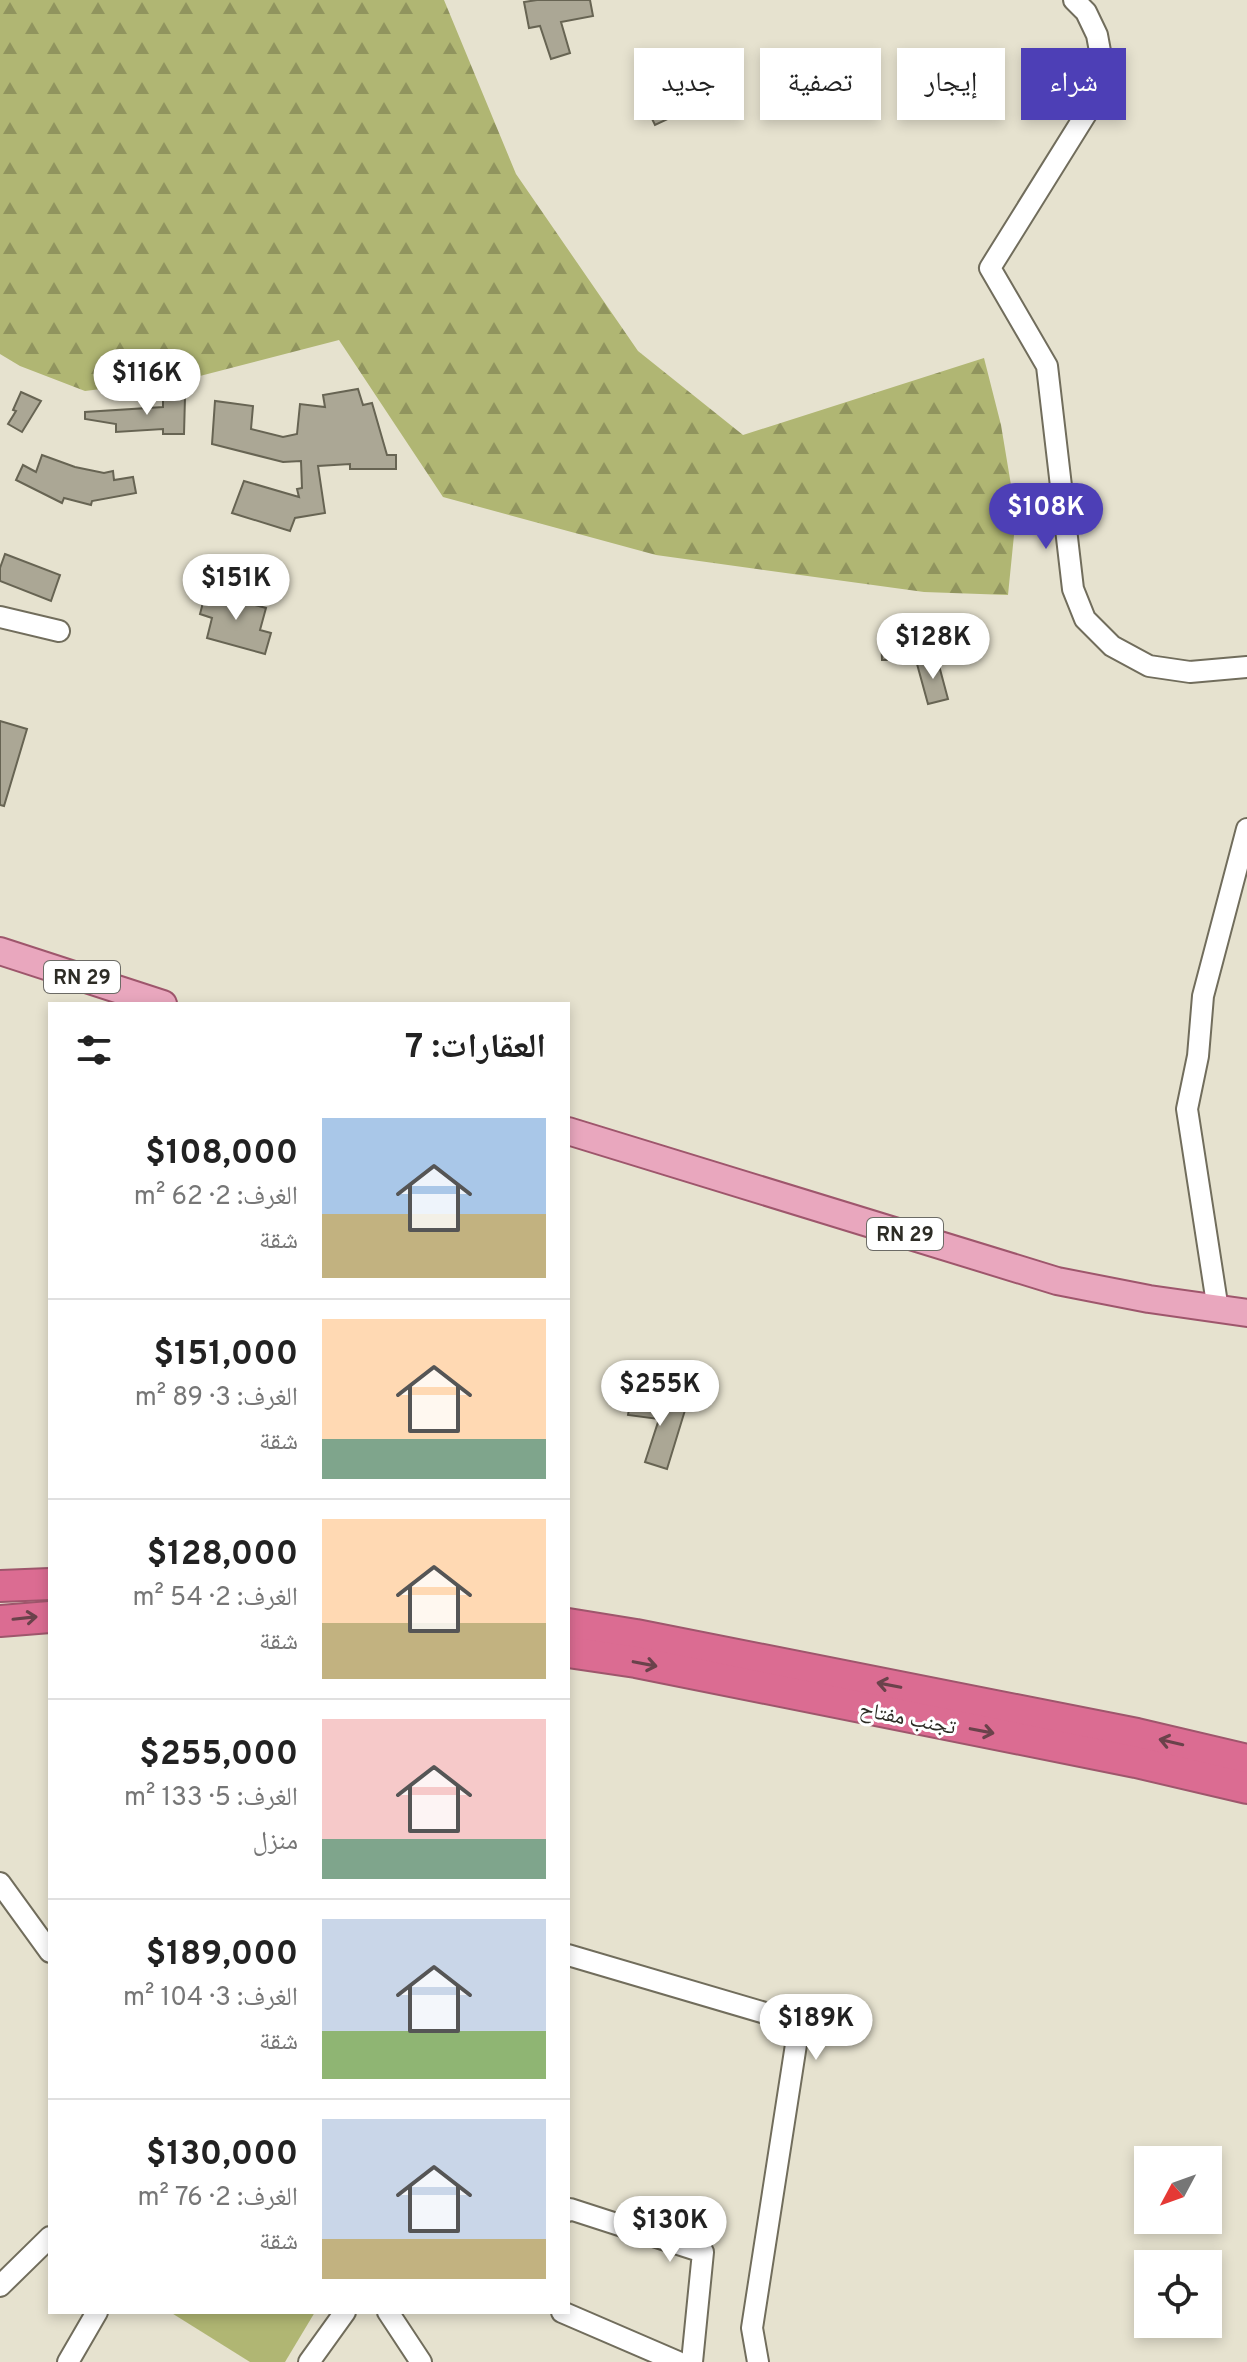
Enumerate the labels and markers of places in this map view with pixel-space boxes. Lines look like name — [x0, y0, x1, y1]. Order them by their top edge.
pin: $116K — [91, 349, 203, 417]
pin: $108K — [990, 483, 1102, 551]
pin: $151K — [180, 554, 292, 622]
pin: $128K — [877, 613, 989, 681]
pin: $255K — [604, 1360, 716, 1428]
pin: $189K — [760, 1994, 872, 2062]
pin: $130K — [614, 2196, 726, 2264]

